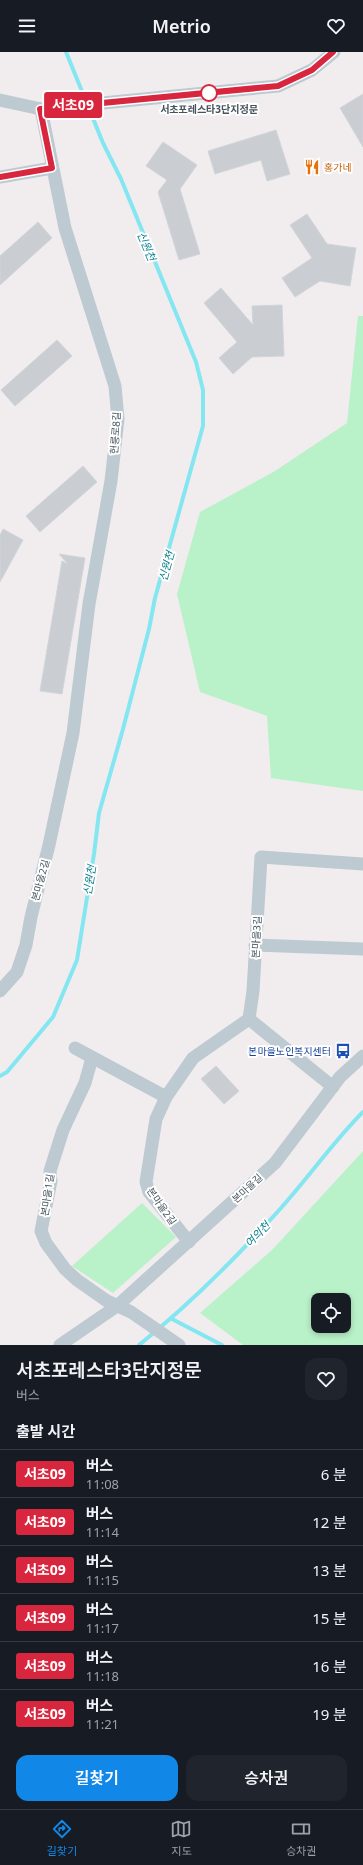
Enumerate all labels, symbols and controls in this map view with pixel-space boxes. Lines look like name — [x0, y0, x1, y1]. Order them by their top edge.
text: Metrio — [152, 14, 211, 38]
icon: menu — [16, 15, 38, 37]
icon: heart — [325, 15, 347, 37]
marker: 서초포레스타3단지정문 — [200, 84, 218, 102]
line badge: 서초09 — [45, 92, 101, 118]
text: 서초09 — [52, 95, 94, 114]
place label: 서초포레스타3단지정문 — [160, 102, 258, 116]
restaurant icon: 홍가네 — [303, 158, 321, 176]
place label: 홍가네 — [324, 160, 352, 174]
water label: 신원천 — [134, 229, 161, 265]
street label: 헌릉로8길 — [107, 411, 123, 455]
water label: 신원천 — [155, 548, 178, 583]
street label: 본마을2길 — [28, 858, 52, 902]
water label: 신원천 — [79, 862, 99, 896]
street label: 본마을3길 — [248, 915, 264, 959]
bus stop icon: 본마을노인복지센터 — [334, 1042, 352, 1060]
place label: 본마을노인복지센터 — [248, 1044, 331, 1058]
street label: 본마을길 — [229, 1170, 265, 1206]
street label: 본마을1길 — [37, 1173, 57, 1217]
street label: 본마을2길 — [144, 1185, 180, 1227]
water label: 여의천 — [241, 1217, 274, 1250]
map controls — [311, 1293, 351, 1333]
button: locate — [311, 1293, 351, 1333]
text: 서초포레스타3단지정문 — [16, 1357, 202, 1383]
button: heart — [305, 1358, 347, 1400]
text: 버스 — [16, 1386, 40, 1404]
text: 출발 시간 — [16, 1421, 75, 1441]
text: 버스 — [86, 1455, 113, 1475]
text: 서초09 — [24, 1464, 66, 1483]
text: 6 분 — [321, 1464, 347, 1484]
text: 11:08 — [86, 1475, 119, 1493]
text: 버스 — [86, 1503, 113, 1523]
text: 서초09 — [24, 1512, 66, 1531]
text: 12 분 — [312, 1512, 347, 1532]
text: 11:14 — [86, 1523, 119, 1541]
text: 버스 — [86, 1551, 113, 1571]
text: 서초09 — [24, 1560, 66, 1579]
text: 13 분 — [312, 1560, 347, 1580]
text: 11:15 — [86, 1571, 119, 1589]
text: 버스 — [86, 1599, 113, 1619]
text: 서초09 — [24, 1608, 66, 1627]
text: 15 분 — [312, 1608, 347, 1628]
text: 11:17 — [86, 1619, 119, 1637]
text: 버스 — [86, 1647, 113, 1667]
text: 서초09 — [24, 1656, 66, 1675]
text: 16 분 — [312, 1656, 347, 1676]
text: 11:18 — [86, 1667, 119, 1685]
text: 버스 — [86, 1695, 113, 1715]
text: 서초09 — [24, 1704, 66, 1723]
text: 19 분 — [312, 1704, 347, 1724]
text: 11:21 — [86, 1715, 119, 1733]
button: 길찾기 — [16, 1755, 178, 1801]
button: 승차권 — [186, 1755, 347, 1801]
tab: 길찾기 — [47, 1818, 77, 1858]
tab: 지도 — [170, 1818, 192, 1858]
tab: 승차권 — [286, 1818, 316, 1858]

